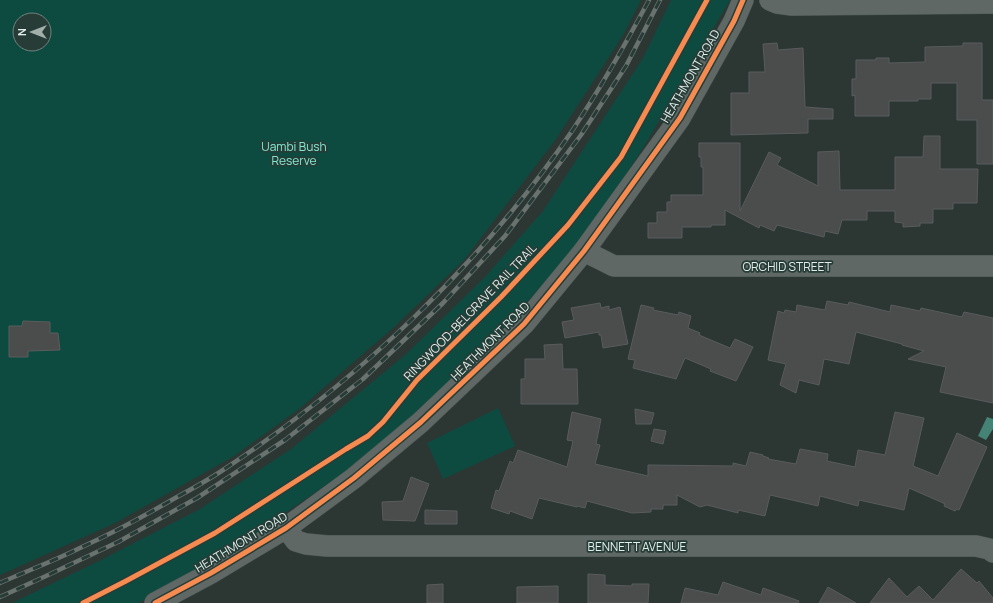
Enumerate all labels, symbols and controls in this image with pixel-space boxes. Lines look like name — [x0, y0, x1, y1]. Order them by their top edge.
north arrow — [12, 12, 52, 52]
street label: HEATHMONT ROAD — [656, 26, 724, 126]
text: N — [14, 28, 29, 36]
park label: Uambi Bush Reserve — [261, 138, 327, 169]
street label: RINGWOOD-BELGRAVE RAIL TRAIL — [400, 240, 540, 384]
street label: ORCHID STREET — [742, 258, 832, 275]
street label: HEATHMONT ROAD — [447, 298, 533, 384]
street label: HEATHMONT ROAD — [192, 508, 290, 576]
street label: BENNETT AVENUE — [588, 538, 687, 555]

